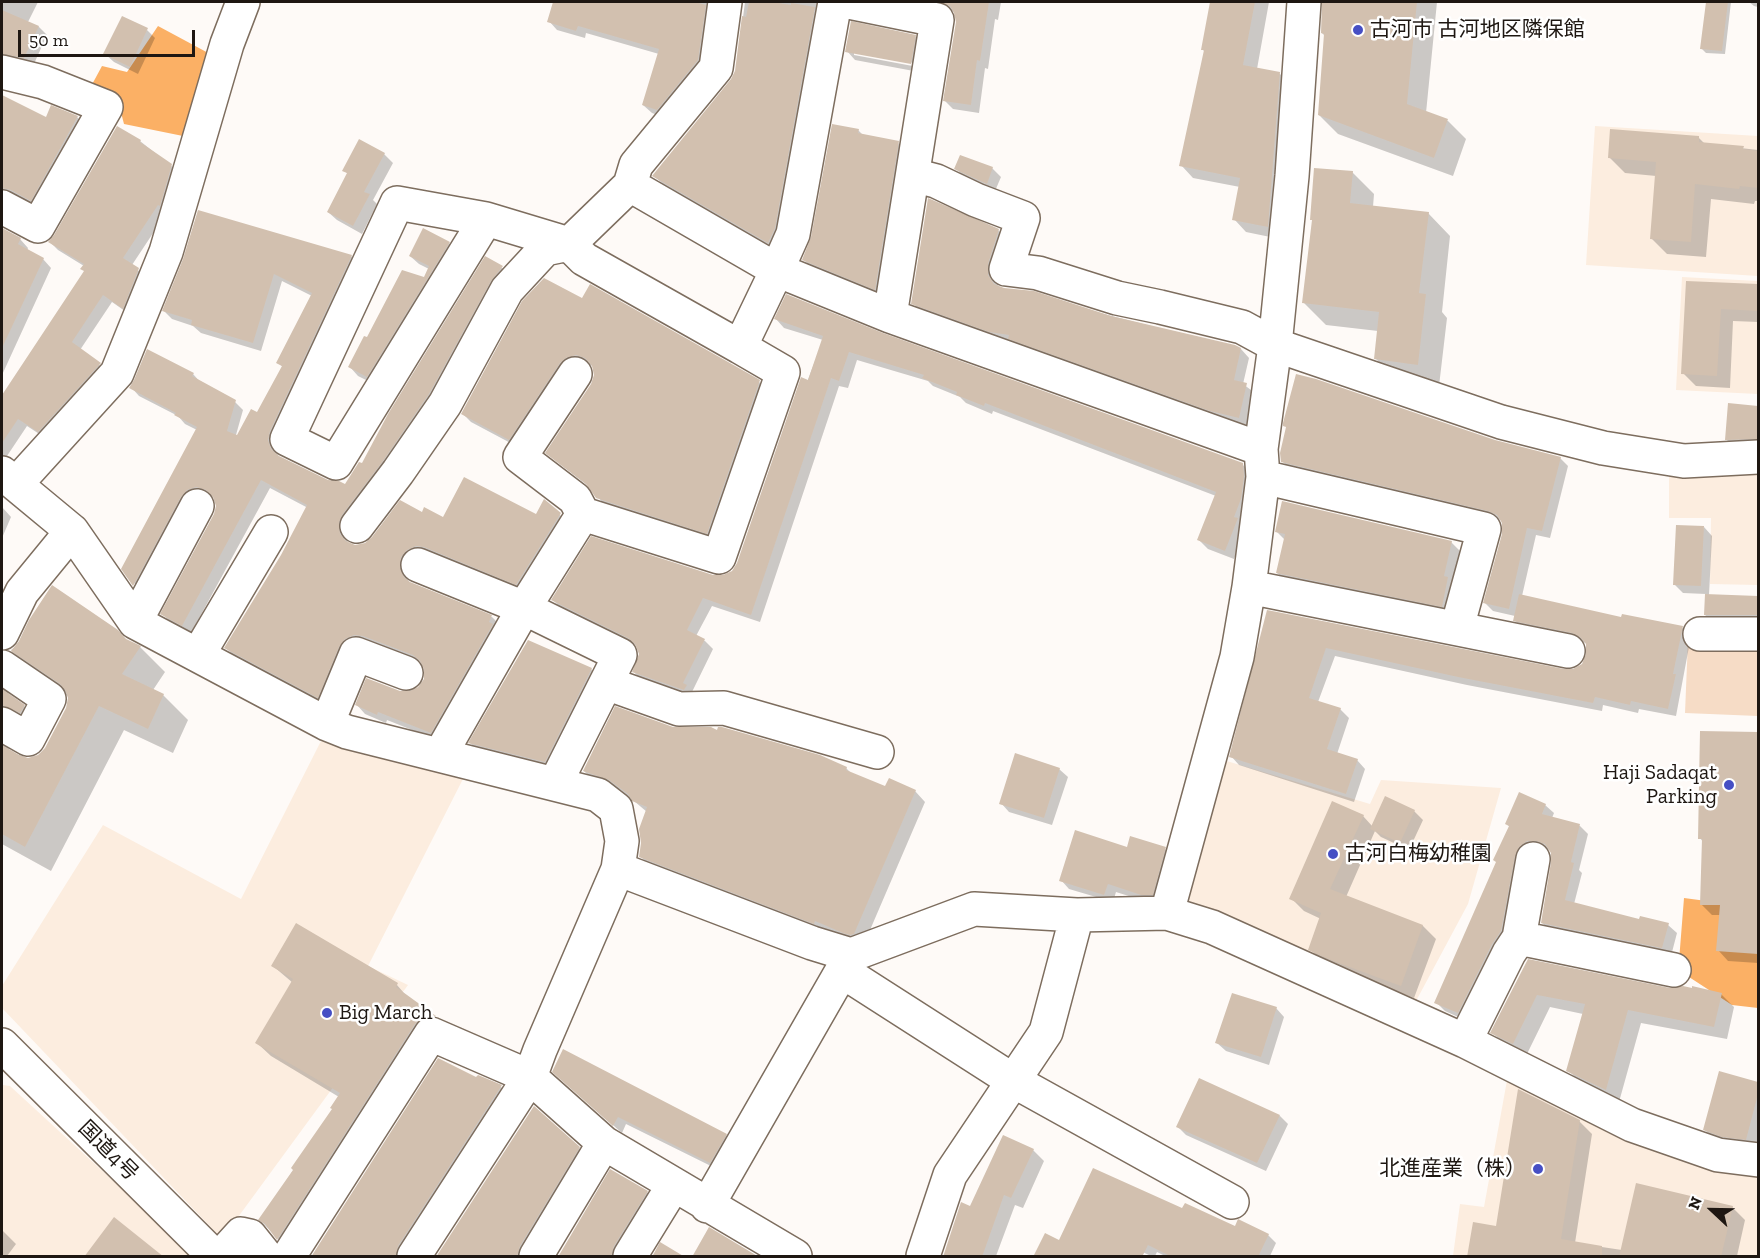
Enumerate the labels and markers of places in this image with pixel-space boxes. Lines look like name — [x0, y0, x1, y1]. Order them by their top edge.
place label: 古河市 古河地区隣保館 — [1370, 17, 1585, 43]
marker: 古河市 古河地区隣保館 — [1351, 23, 1365, 37]
place label: Haji Sadaqat Parking — [1603, 760, 1717, 810]
marker: Haji Sadaqat Parking — [1722, 778, 1736, 792]
place label: 古河白梅幼稚園 — [1345, 841, 1492, 867]
marker: 古河白梅幼稚園 — [1326, 847, 1340, 861]
place label: Big March — [339, 1000, 433, 1026]
marker: Big March — [320, 1006, 334, 1020]
place label: 北進産業（株） — [1379, 1156, 1526, 1182]
marker: 北進産業（株） — [1531, 1162, 1545, 1176]

